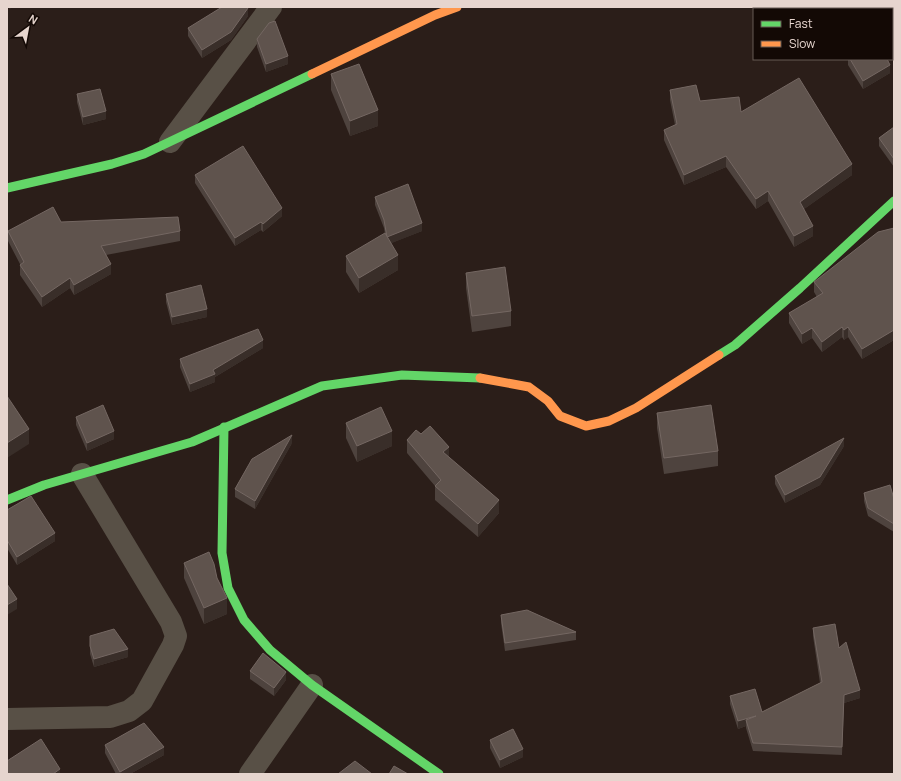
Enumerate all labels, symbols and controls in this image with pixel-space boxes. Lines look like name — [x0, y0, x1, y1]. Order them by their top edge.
north arrow — [8, 8, 48, 48]
legend — [753, 8, 893, 60]
text: N — [26, 11, 41, 28]
text: Fast — [789, 15, 813, 32]
text: Slow — [789, 35, 815, 52]

